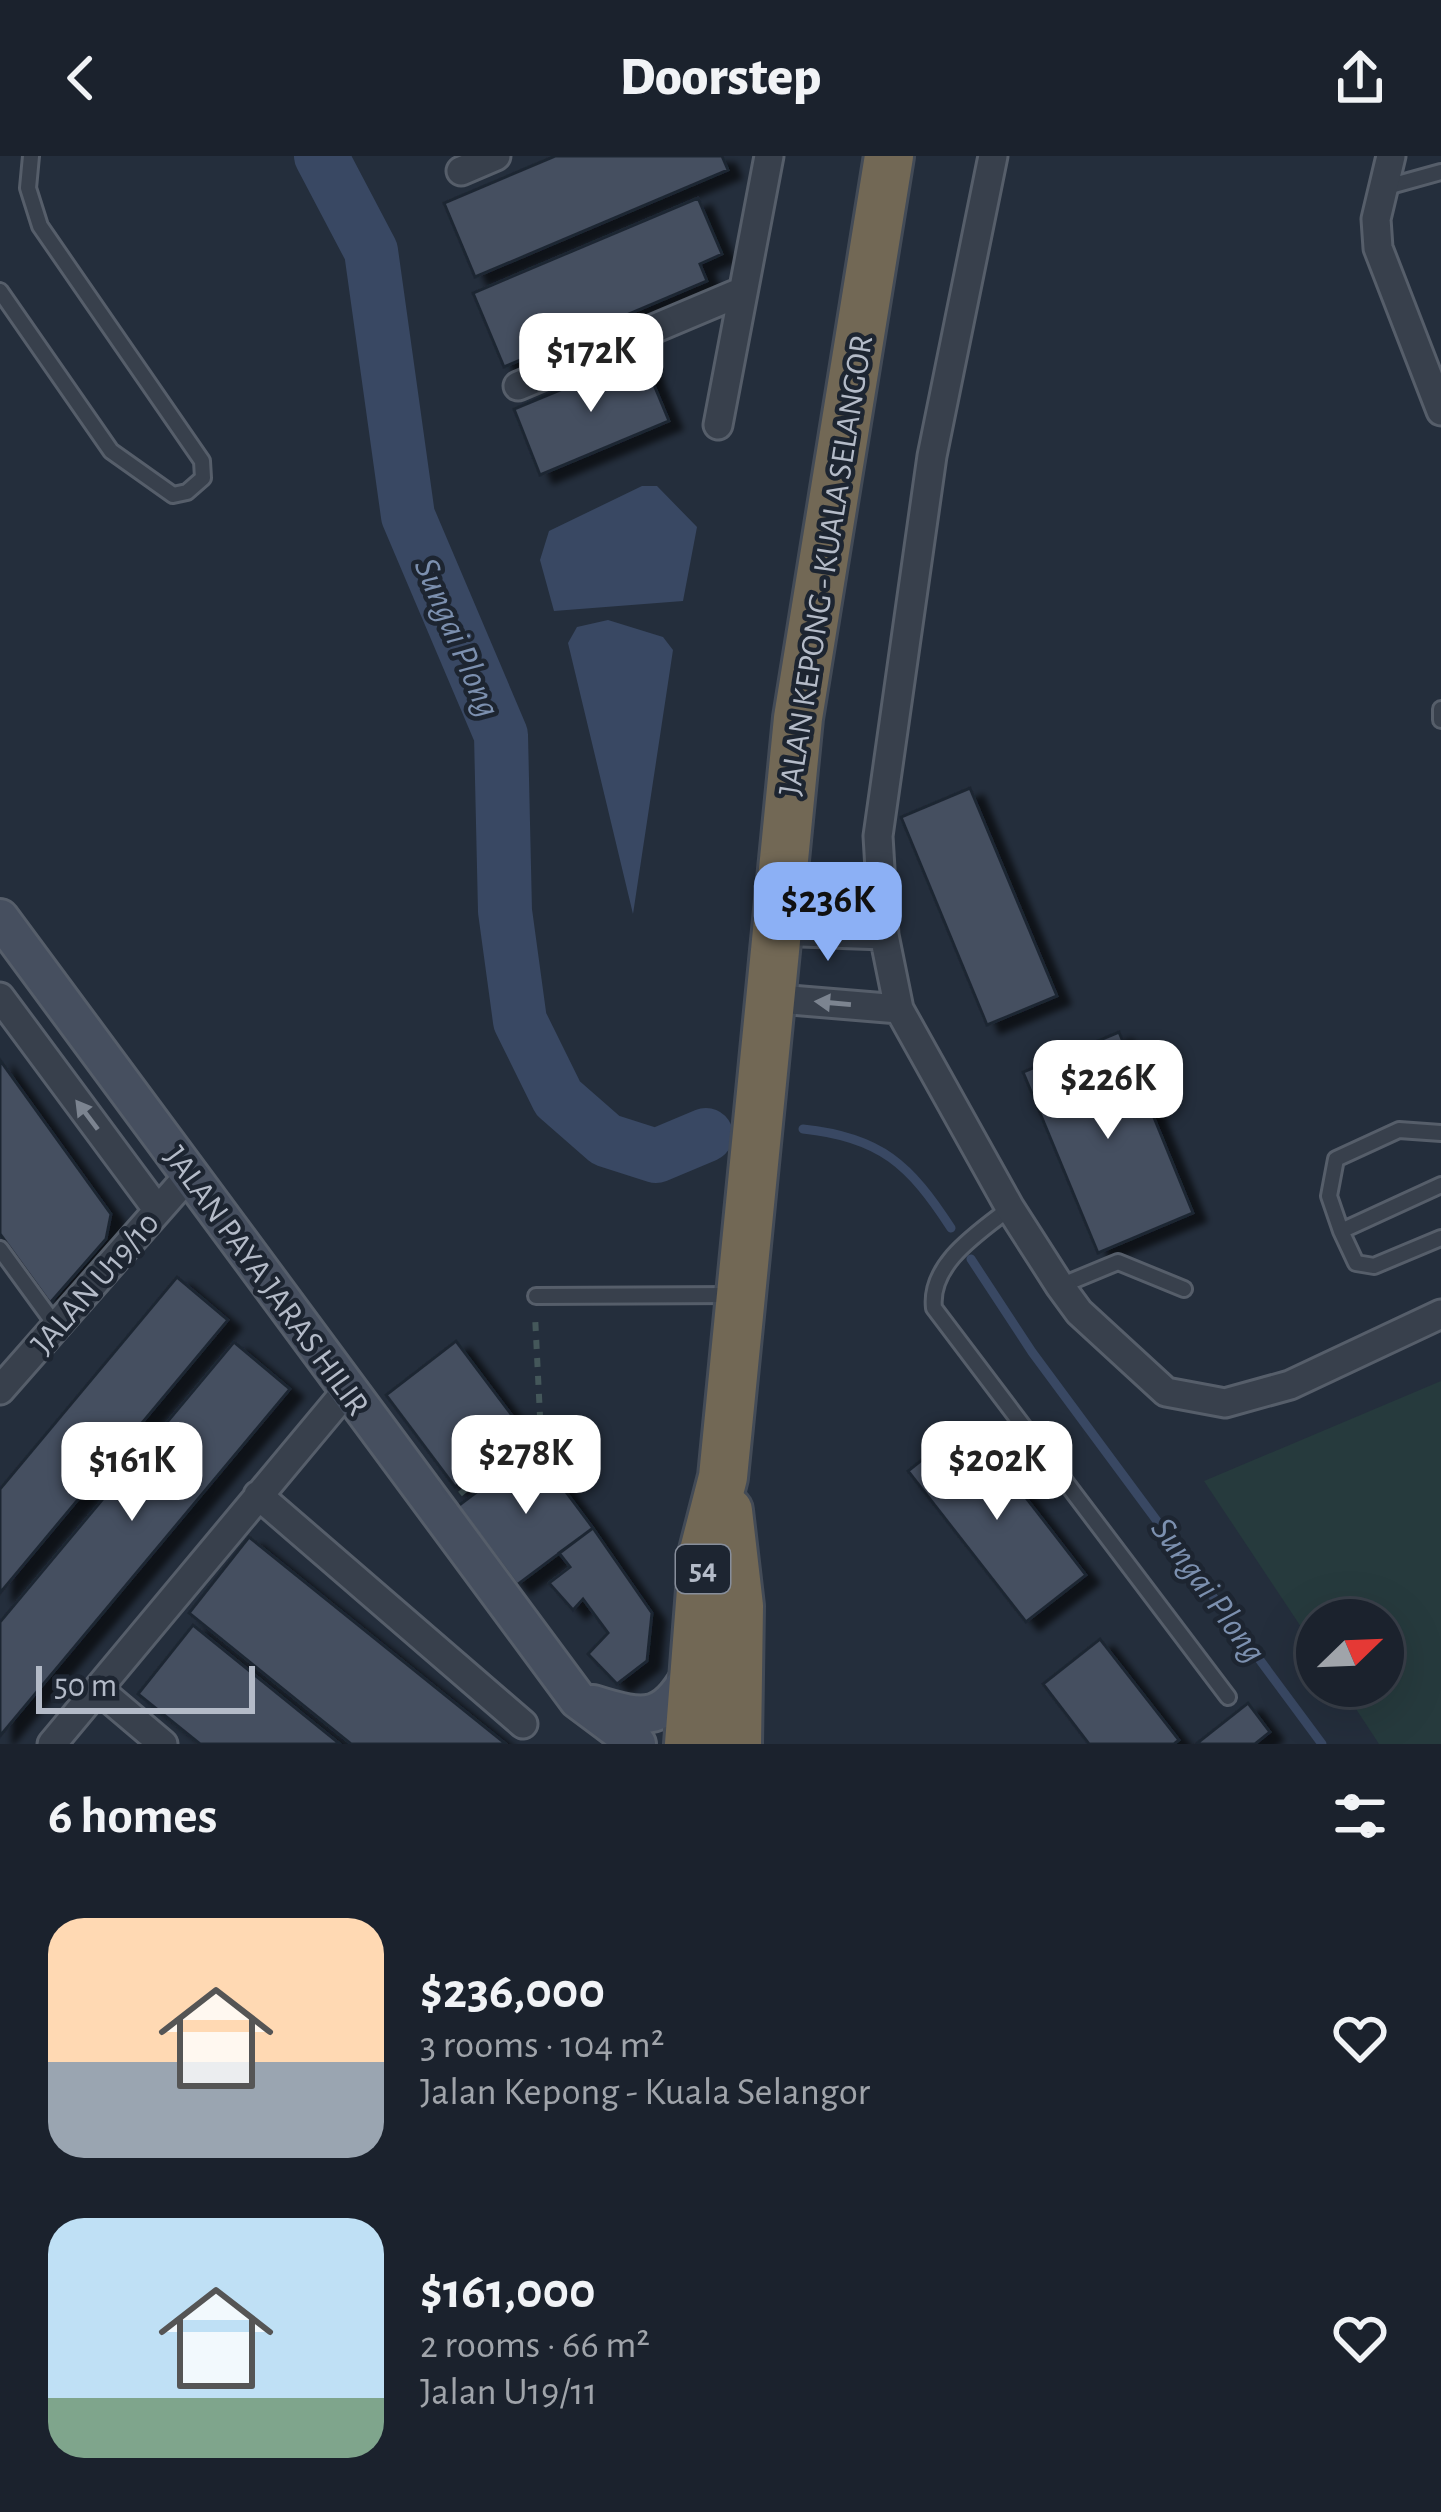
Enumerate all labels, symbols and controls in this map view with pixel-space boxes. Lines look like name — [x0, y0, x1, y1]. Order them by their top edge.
icon: back — [48, 45, 114, 111]
icon: share — [1327, 45, 1393, 111]
text: Doorstep — [620, 51, 821, 105]
pin: $172K — [507, 313, 675, 415]
text: $172K — [546, 332, 636, 371]
street label: JALAN KEPONG - KUALA SELANGOR — [774, 333, 879, 798]
water label: Sungai Plong — [408, 553, 507, 723]
pin: $236K — [744, 862, 912, 964]
text: $236K — [781, 881, 875, 920]
one-way arrow — [814, 994, 851, 1013]
pin: $226K — [1024, 1040, 1192, 1142]
text: $226K — [1060, 1059, 1156, 1098]
one-way arrow — [76, 1099, 100, 1131]
street label: JALAN PAYA JARAS HILIR — [158, 1141, 374, 1422]
street label: JALAN U19/10 — [26, 1206, 166, 1361]
pin: $278K — [442, 1415, 610, 1517]
pin: $202K — [913, 1421, 1081, 1523]
pin: $161K — [48, 1422, 216, 1524]
text: $278K — [479, 1434, 573, 1473]
text: $202K — [948, 1440, 1046, 1479]
text: $161K — [88, 1441, 176, 1480]
water label: Sungai Plong — [1144, 1511, 1273, 1669]
road number: 54 — [676, 1545, 730, 1593]
north arrow — [1296, 1599, 1404, 1707]
map controls — [1296, 1599, 1404, 1707]
scale bar — [36, 1660, 255, 1713]
text: 50 m — [54, 1670, 117, 1703]
icon: filters — [1327, 1783, 1393, 1849]
text: 6 homes — [48, 1791, 217, 1842]
icon: home — [144, 1966, 288, 2110]
text: $236,000 — [420, 1966, 605, 2017]
icon: heart — [1327, 2005, 1393, 2071]
text: 3 rooms · 104 m² — [420, 2026, 664, 2065]
text: Jalan Kepong - Kuala Selangor — [420, 2073, 870, 2112]
icon: home — [144, 2266, 288, 2410]
text: $161,000 — [420, 2266, 596, 2317]
icon: heart — [1327, 2305, 1393, 2371]
text: 2 rooms · 66 m² — [420, 2326, 650, 2365]
text: Jalan U19/11 — [420, 2373, 597, 2412]

